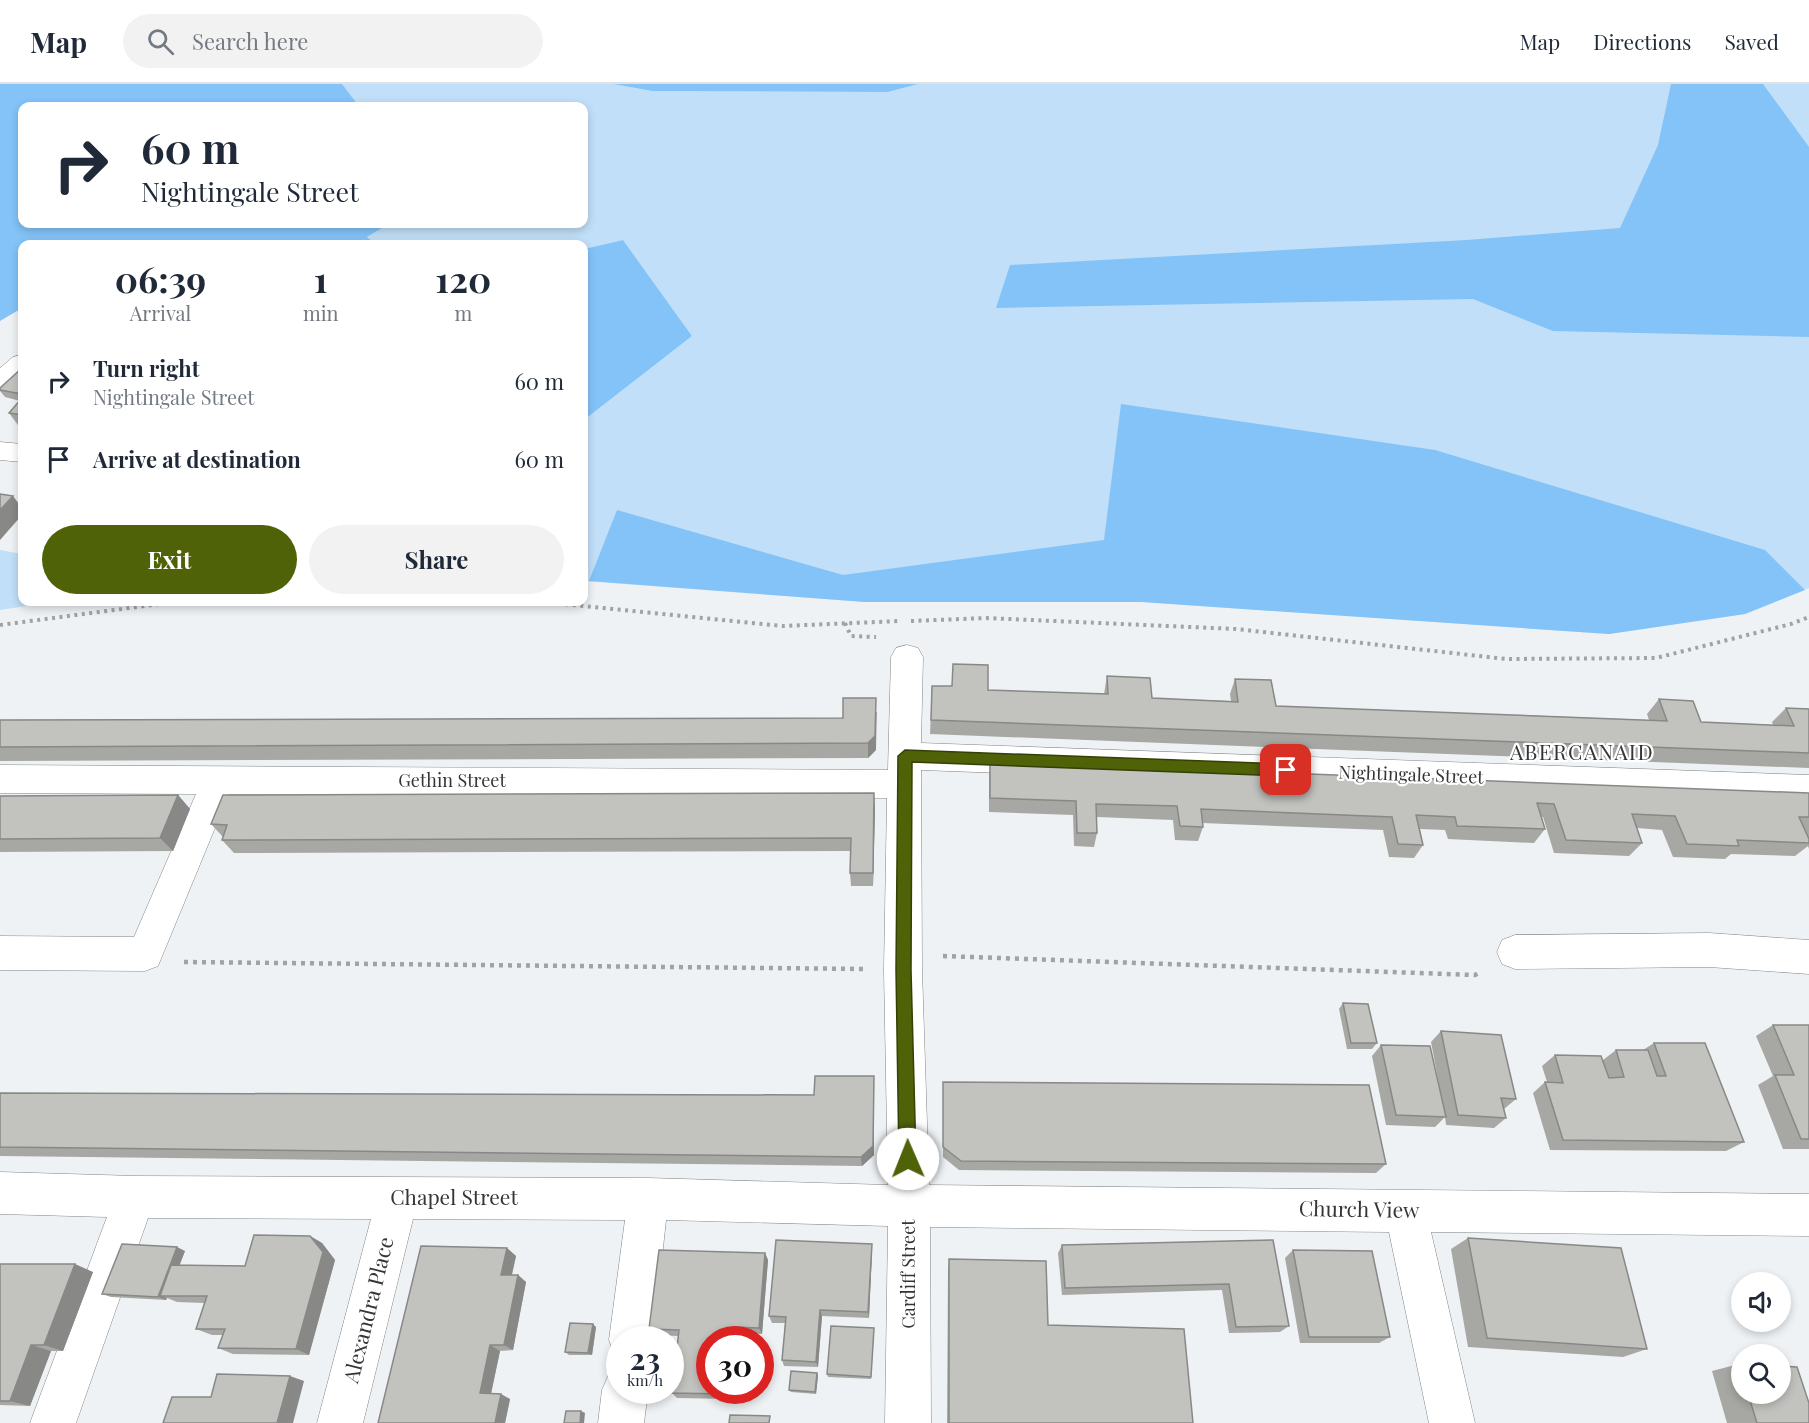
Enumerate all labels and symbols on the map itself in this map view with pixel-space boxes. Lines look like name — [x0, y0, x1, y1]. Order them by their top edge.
district label: ABERCANAID — [1509, 737, 1654, 765]
pin — [1260, 744, 1311, 795]
street label: Nightingale Street — [1338, 759, 1485, 789]
street label: Gethin Street — [398, 768, 506, 792]
position arrow — [876, 1127, 940, 1191]
street label: Chapel Street — [390, 1182, 518, 1210]
street label: Church View — [1299, 1193, 1420, 1223]
street label: Cardiff Street — [896, 1219, 920, 1329]
street label: Alexandra Place — [335, 1234, 399, 1386]
speed limit sign: 30 — [696, 1326, 774, 1404]

